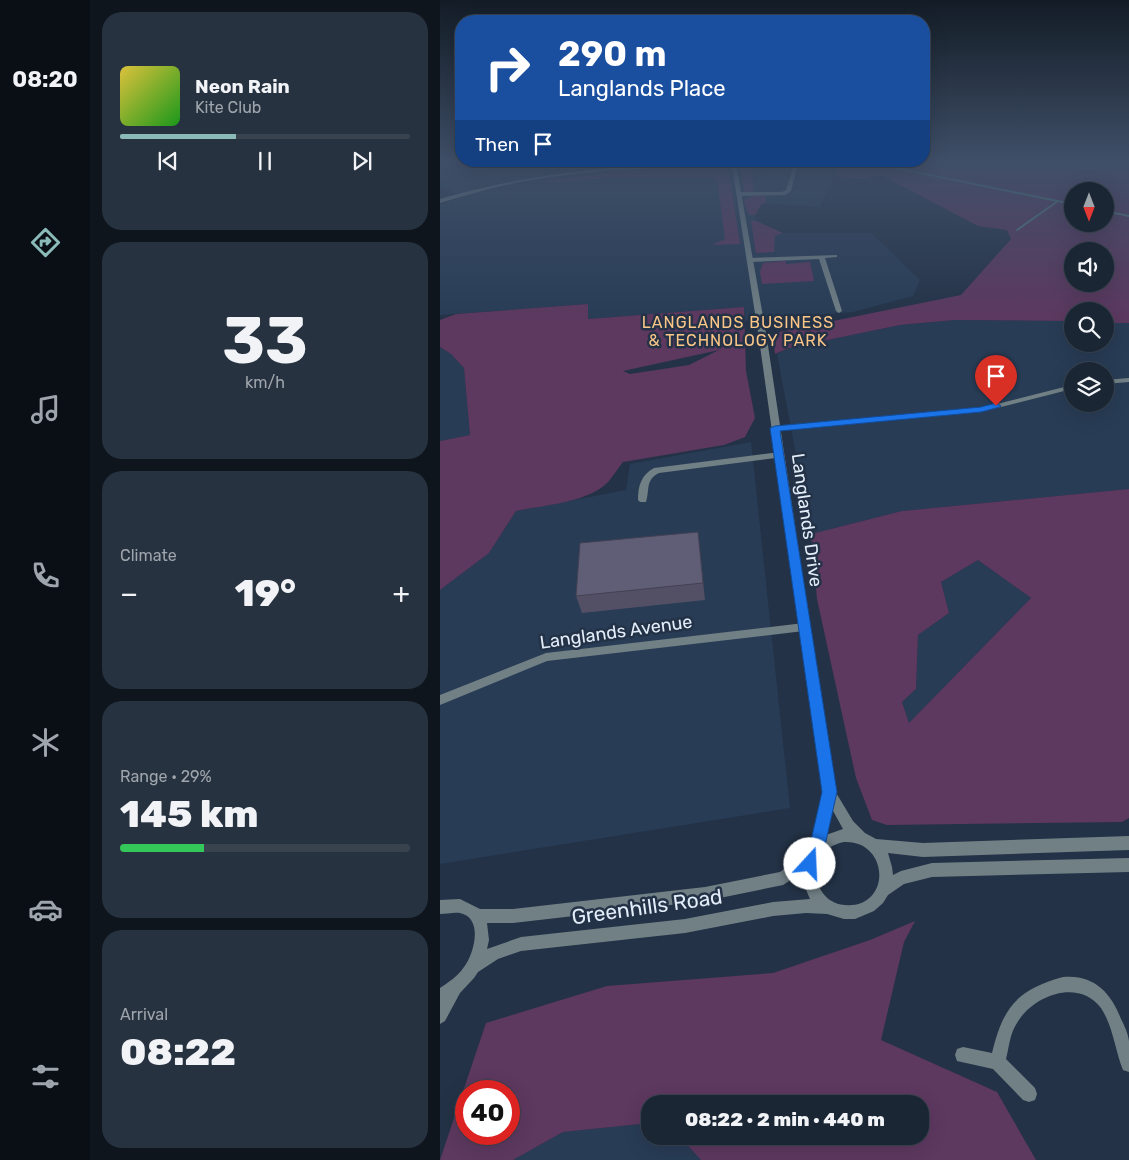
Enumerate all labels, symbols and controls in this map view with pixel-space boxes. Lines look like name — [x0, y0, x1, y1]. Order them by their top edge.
text: 290 m — [558, 33, 667, 75]
icon: right — [475, 35, 540, 100]
text: 08:20 — [12, 66, 78, 93]
text: Neon Rain — [195, 75, 290, 98]
text: Langlands Place — [558, 75, 726, 102]
text: Kite Club — [195, 98, 261, 117]
icon: arrive — [529, 130, 557, 158]
text: Then — [475, 133, 519, 156]
icon: previous — [154, 147, 182, 175]
icon: pause — [251, 147, 279, 175]
icon: next — [348, 147, 376, 175]
north arrow — [1064, 182, 1114, 232]
map controls — [1064, 182, 1114, 412]
icon: directions — [28, 225, 63, 260]
button: sound — [1064, 242, 1114, 292]
text: 33 — [222, 302, 308, 379]
button: search — [1064, 302, 1114, 352]
district label: LANGLANDS BUSINESS & TECHNOLOGY PARK — [642, 313, 834, 350]
pin — [975, 355, 1017, 406]
icon: arrive — [982, 362, 1010, 390]
button: layers — [1064, 362, 1114, 412]
text: km/h — [245, 373, 285, 392]
icon: music — [28, 392, 63, 427]
street label: Langlands Drive — [787, 452, 827, 588]
text: Climate — [120, 546, 177, 565]
icon: phone — [28, 558, 63, 593]
text: 19° — [235, 570, 296, 616]
text: − — [120, 577, 138, 610]
text: + — [393, 577, 410, 610]
street label: Langlands Avenue — [538, 610, 694, 654]
icon: climate — [28, 725, 63, 760]
text: Range · 29% — [120, 767, 212, 786]
text: 145 km — [120, 791, 259, 837]
position arrow — [783, 837, 835, 889]
street label: Greenhills Road — [570, 884, 724, 929]
icon: car — [28, 892, 63, 927]
text: Arrival — [120, 1005, 168, 1024]
text: 08:22 — [120, 1029, 236, 1075]
icon: filters — [28, 1059, 63, 1094]
speed limit sign: 40 — [455, 1080, 520, 1145]
text: 08:22 · 2 min · 440 m — [685, 1108, 885, 1131]

